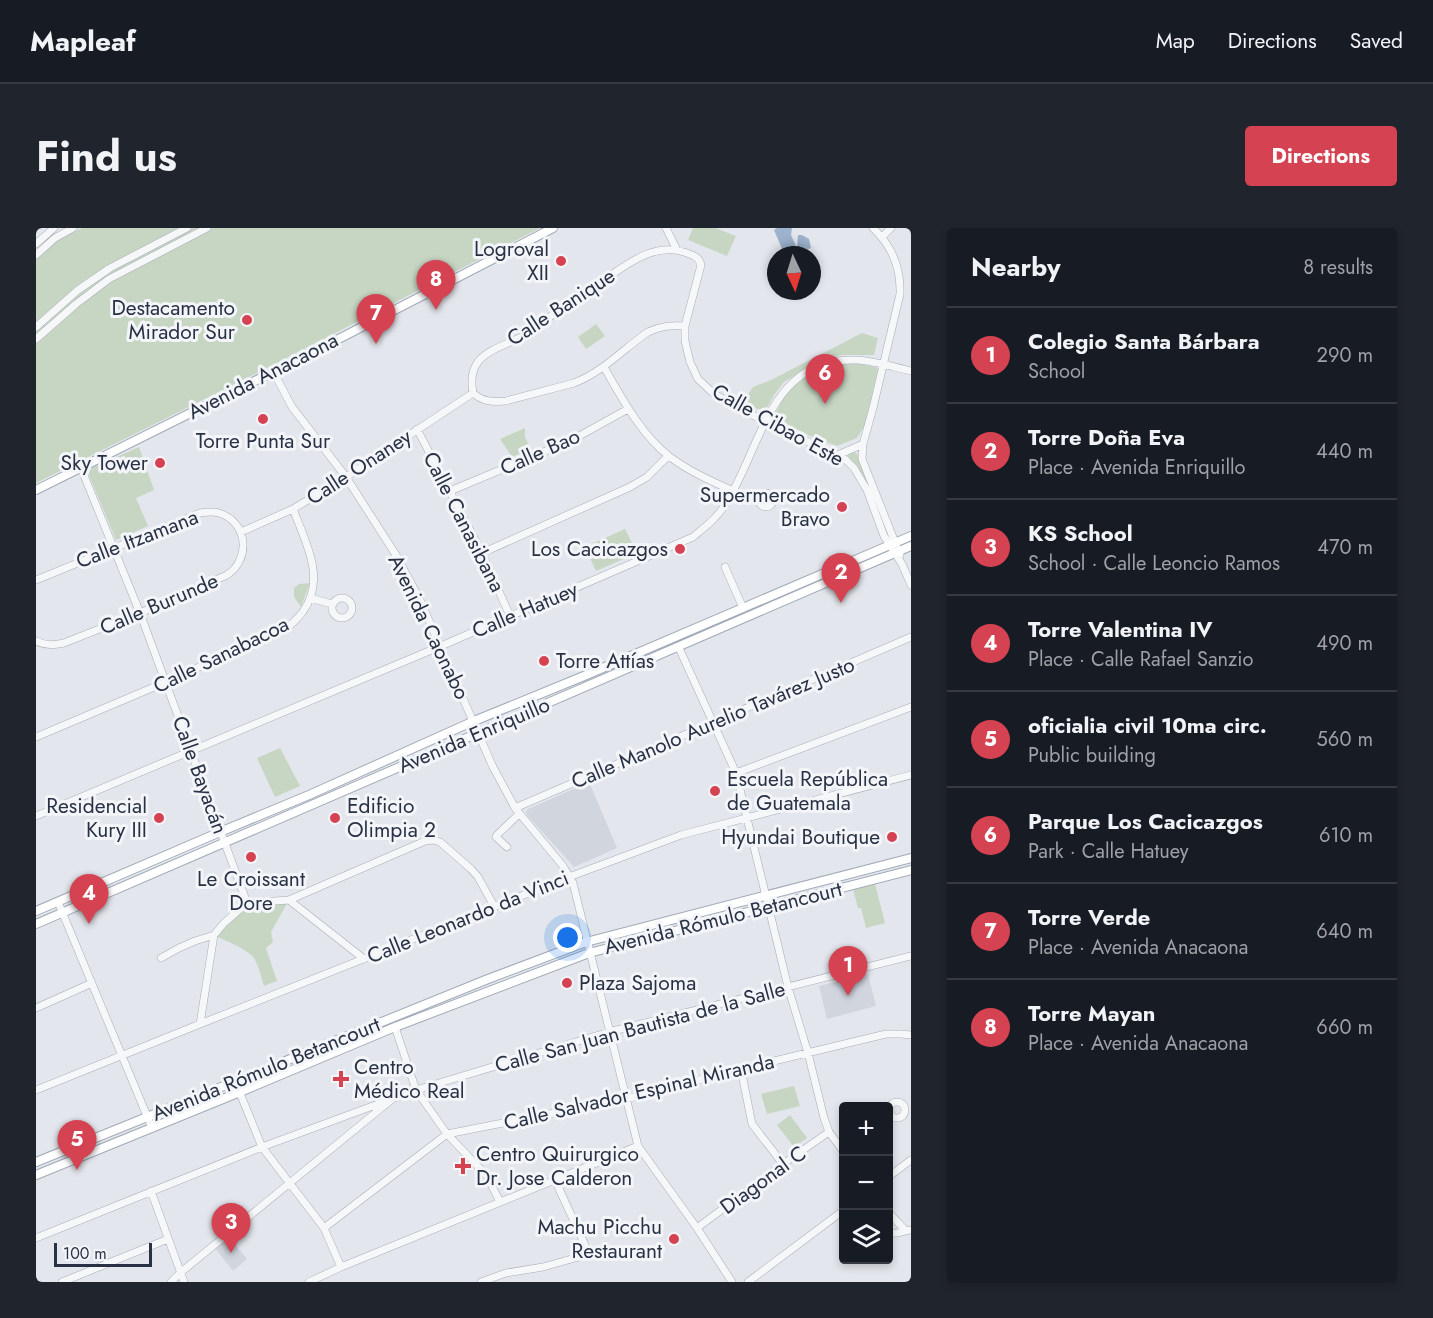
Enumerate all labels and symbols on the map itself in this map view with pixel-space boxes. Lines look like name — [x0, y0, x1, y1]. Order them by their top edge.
place label: Logroval XII — [474, 234, 549, 288]
north arrow — [767, 246, 821, 300]
marker: Logroval XII — [554, 254, 568, 268]
pin: 8 — [416, 260, 456, 310]
street label: Calle Banique — [501, 261, 621, 353]
place label: Destacamento Mirador Sur — [111, 293, 236, 347]
pin: 7 — [356, 294, 396, 344]
marker: Destacamento Mirador Sur — [240, 313, 254, 327]
street label: Avenida Anacaona — [183, 325, 343, 427]
pin: 6 — [806, 354, 844, 404]
street label: Calle Cibao Este — [707, 376, 850, 474]
marker: Torre Punta Sur — [256, 412, 270, 426]
street label: Calle Onaney — [301, 421, 418, 512]
street label: Calle Bao — [495, 421, 585, 483]
place label: Torre Punta Sur — [196, 426, 331, 456]
street label: Calle Canasibana — [416, 447, 512, 597]
place label: Sky Tower — [61, 448, 149, 478]
marker: Sky Tower — [153, 456, 167, 470]
place label: Supermercado Bravo — [700, 480, 830, 534]
marker: Supermercado Bravo — [835, 500, 849, 514]
street label: Calle Itzamana — [71, 502, 203, 576]
place label: Los Cacicazgos — [531, 534, 668, 564]
marker: Los Cacicazgos — [673, 542, 687, 556]
street label: Avenida Caonabo — [381, 549, 477, 705]
pin: 2 — [822, 554, 860, 603]
street label: Calle Burunde — [95, 565, 223, 642]
street label: Calle Hatuey — [468, 574, 583, 646]
street label: Calle Sanabacoa — [148, 609, 294, 701]
place label: Torre Attías — [556, 646, 654, 676]
street label: Calle Manolo Aurelio Tavárez Justo — [567, 650, 859, 796]
marker: Torre Attías — [537, 654, 551, 668]
street label: Avenida Enriquillo — [393, 689, 555, 781]
street label: Calle Bayacán — [165, 712, 235, 838]
place label: Escuela República de Guatemala — [727, 764, 888, 818]
marker: Escuela República de Guatemala — [708, 784, 722, 798]
place label: Residencial Kury III — [46, 791, 147, 845]
place label: Edificio Olimpia 2 — [347, 791, 436, 845]
marker: Residencial Kury III — [152, 811, 166, 825]
marker: Edificio Olimpia 2 — [328, 811, 342, 825]
place label: Hyundai Boutique — [721, 822, 880, 852]
marker: Hyundai Boutique — [885, 830, 899, 844]
marker: Le Croissant Dore — [244, 850, 258, 864]
street label: Calle Leonardo da Vinci — [363, 863, 573, 971]
place label: Le Croissant Dore — [197, 864, 305, 918]
pin: 4 — [70, 874, 108, 924]
street label: Avenida Rómulo Betancourt — [601, 874, 845, 962]
your location — [553, 923, 582, 952]
pin: 1 — [828, 946, 868, 996]
place label: Plaza Sajoma — [579, 968, 696, 998]
street label: Calle San Juan Bautista de la Salle — [492, 974, 789, 1080]
marker: Plaza Sajoma — [560, 976, 574, 990]
street label: Avenida Rómulo Betancourt — [147, 1009, 385, 1129]
street label: Calle Salvador Espinal Miranda — [501, 1046, 777, 1138]
place label: Centro Médico Real — [354, 1052, 465, 1106]
marker: Centro Médico Real — [332, 1070, 350, 1088]
pin: 5 — [58, 1120, 96, 1170]
street label: Diagonal C — [714, 1138, 812, 1222]
place label: Centro Quirurgico Dr. Jose Calderon — [476, 1139, 639, 1193]
marker: Centro Quirurgico Dr. Jose Calderon — [454, 1157, 472, 1175]
pin: 3 — [212, 1204, 250, 1253]
place label: Machu Picchu Restaurant — [537, 1212, 662, 1266]
marker: Machu Picchu Restaurant — [667, 1232, 681, 1246]
scale bar — [54, 1240, 152, 1268]

